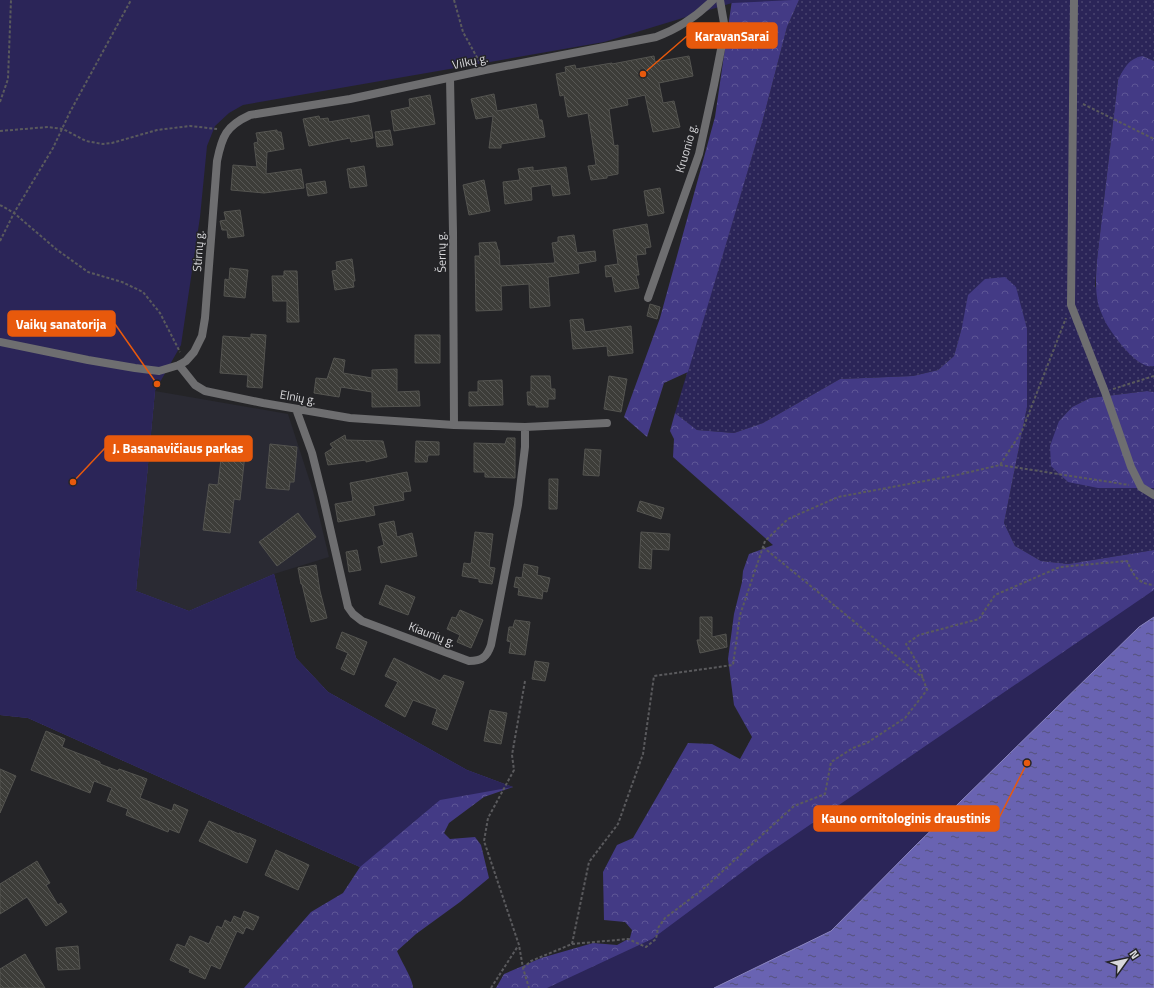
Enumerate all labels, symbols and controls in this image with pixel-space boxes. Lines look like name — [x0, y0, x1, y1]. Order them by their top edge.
callout: KaravanSarai — [687, 23, 777, 48]
text: KaravanSarai — [695, 26, 769, 46]
street label: Vilkų g. — [450, 48, 490, 74]
street label: Kruonio g. — [670, 121, 702, 175]
street label: Stirnų g. — [187, 230, 209, 272]
street label: Šernų g. — [431, 231, 451, 273]
callout: Vaikų sanatorija — [8, 311, 115, 336]
text: Vaikų sanatorija — [16, 314, 107, 334]
street label: Elnių g. — [278, 384, 318, 410]
callout: J. Basanavičiaus parkas — [105, 436, 252, 461]
text: J. Basanavičiaus parkas — [112, 438, 244, 458]
street label: Kiaunių g. — [406, 616, 458, 652]
callout: Kauno ornitologinis draustinis — [814, 806, 999, 831]
text: Kauno ornitologinis draustinis — [821, 808, 991, 828]
north arrow — [1106, 940, 1146, 980]
text: N — [1126, 947, 1143, 962]

